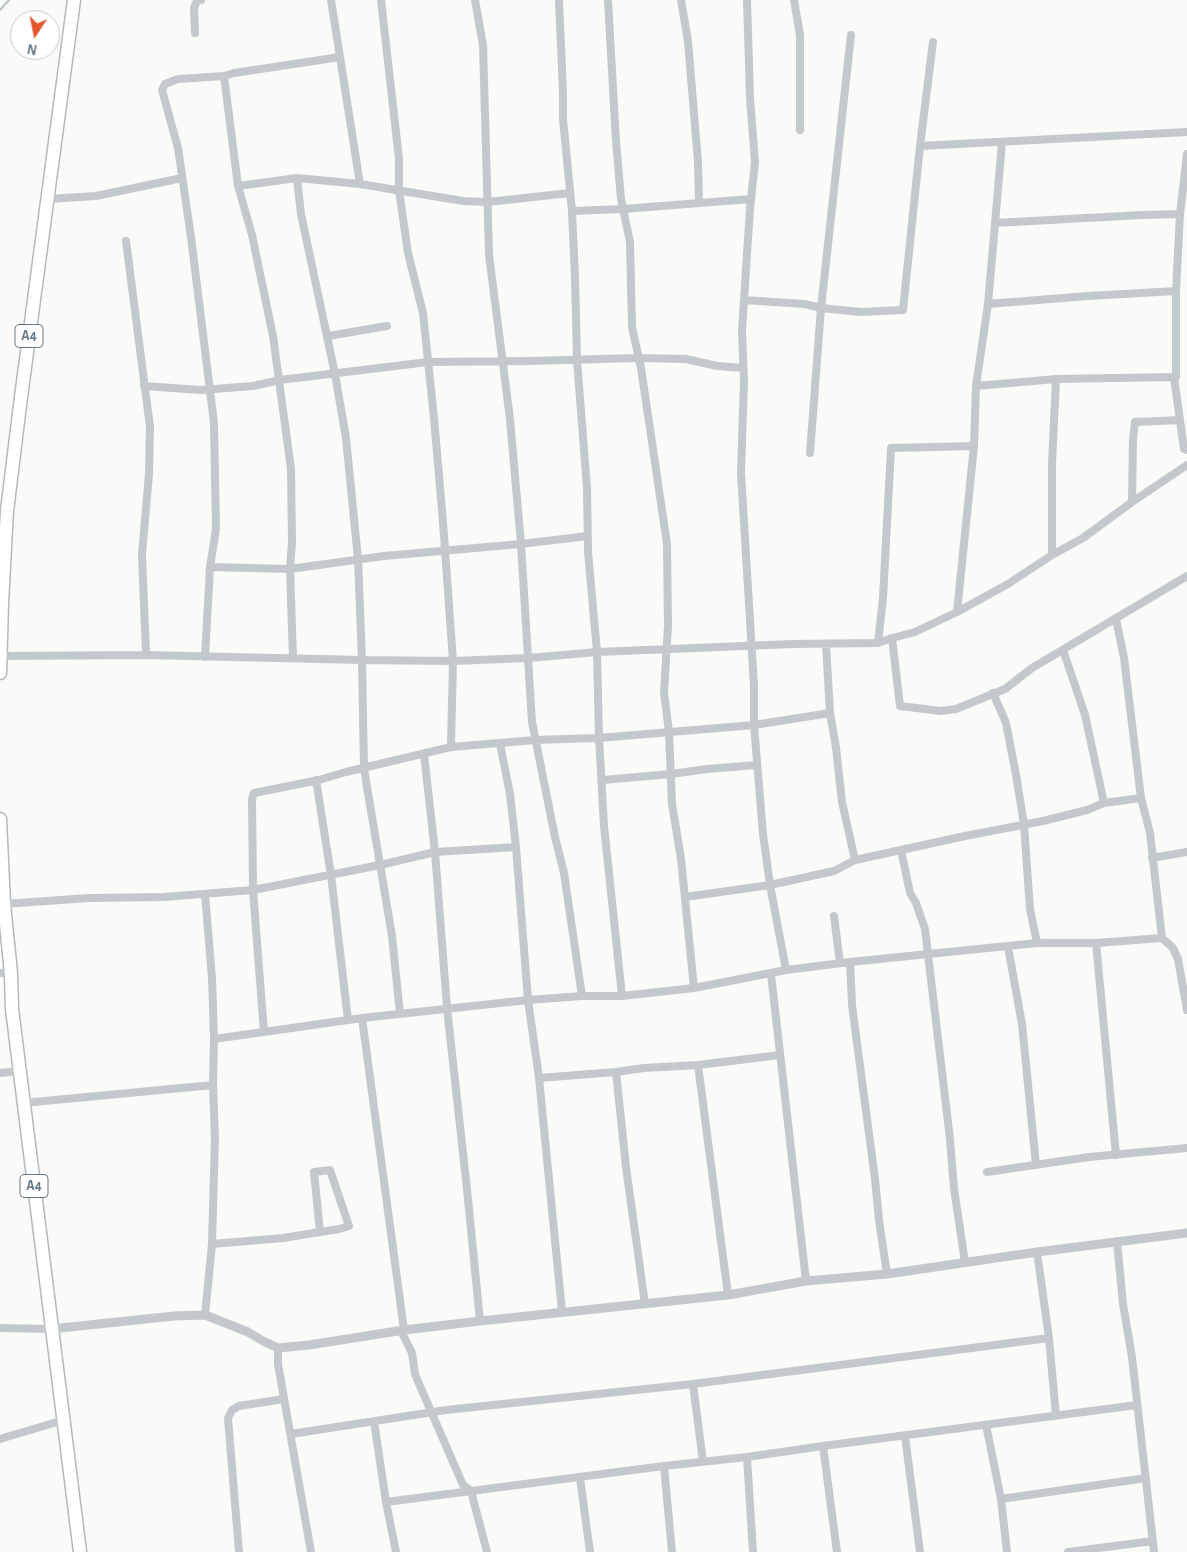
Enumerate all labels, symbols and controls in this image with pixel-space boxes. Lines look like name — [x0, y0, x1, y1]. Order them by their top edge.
north arrow — [10, 10, 60, 60]
text: N — [26, 41, 38, 57]
road number: A4 — [15, 324, 43, 348]
road number: A4 — [20, 1174, 48, 1198]

